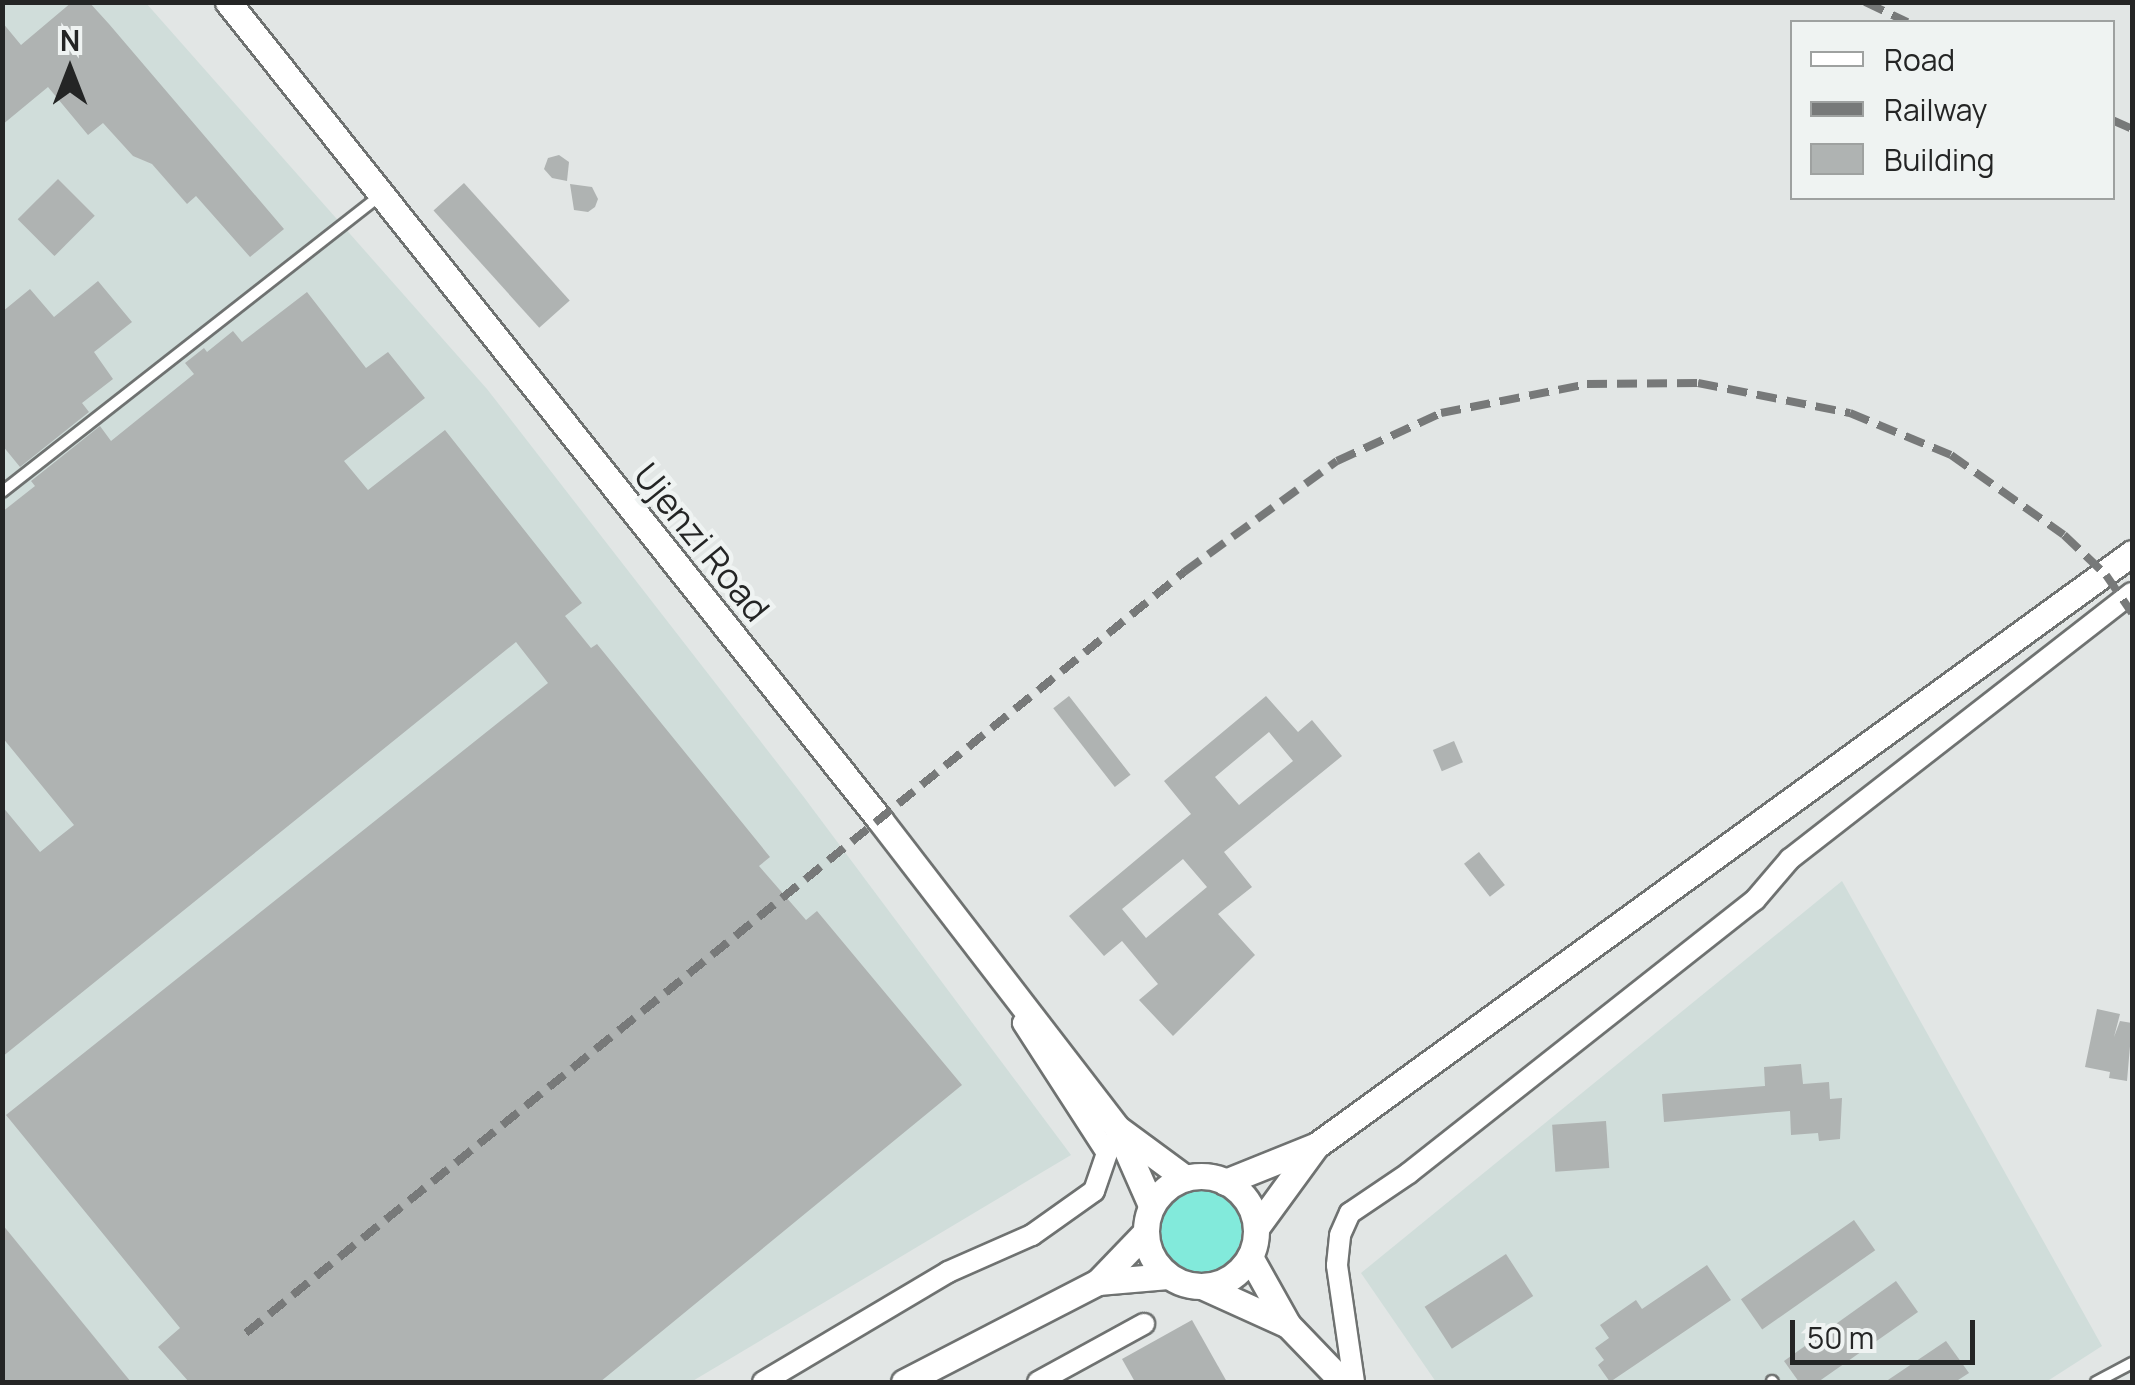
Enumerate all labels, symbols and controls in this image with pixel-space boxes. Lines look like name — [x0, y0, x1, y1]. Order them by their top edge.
north arrow — [20, 20, 120, 120]
legend — [1790, 20, 2115, 200]
text: N — [60, 21, 80, 59]
text: Road — [1884, 39, 1955, 80]
text: Railway — [1884, 89, 1987, 130]
text: Building — [1884, 139, 1995, 180]
street label: Ujenzi Road — [626, 455, 778, 629]
scale bar — [1795, 1300, 1980, 1362]
text: 50 m — [1807, 1317, 1874, 1358]

